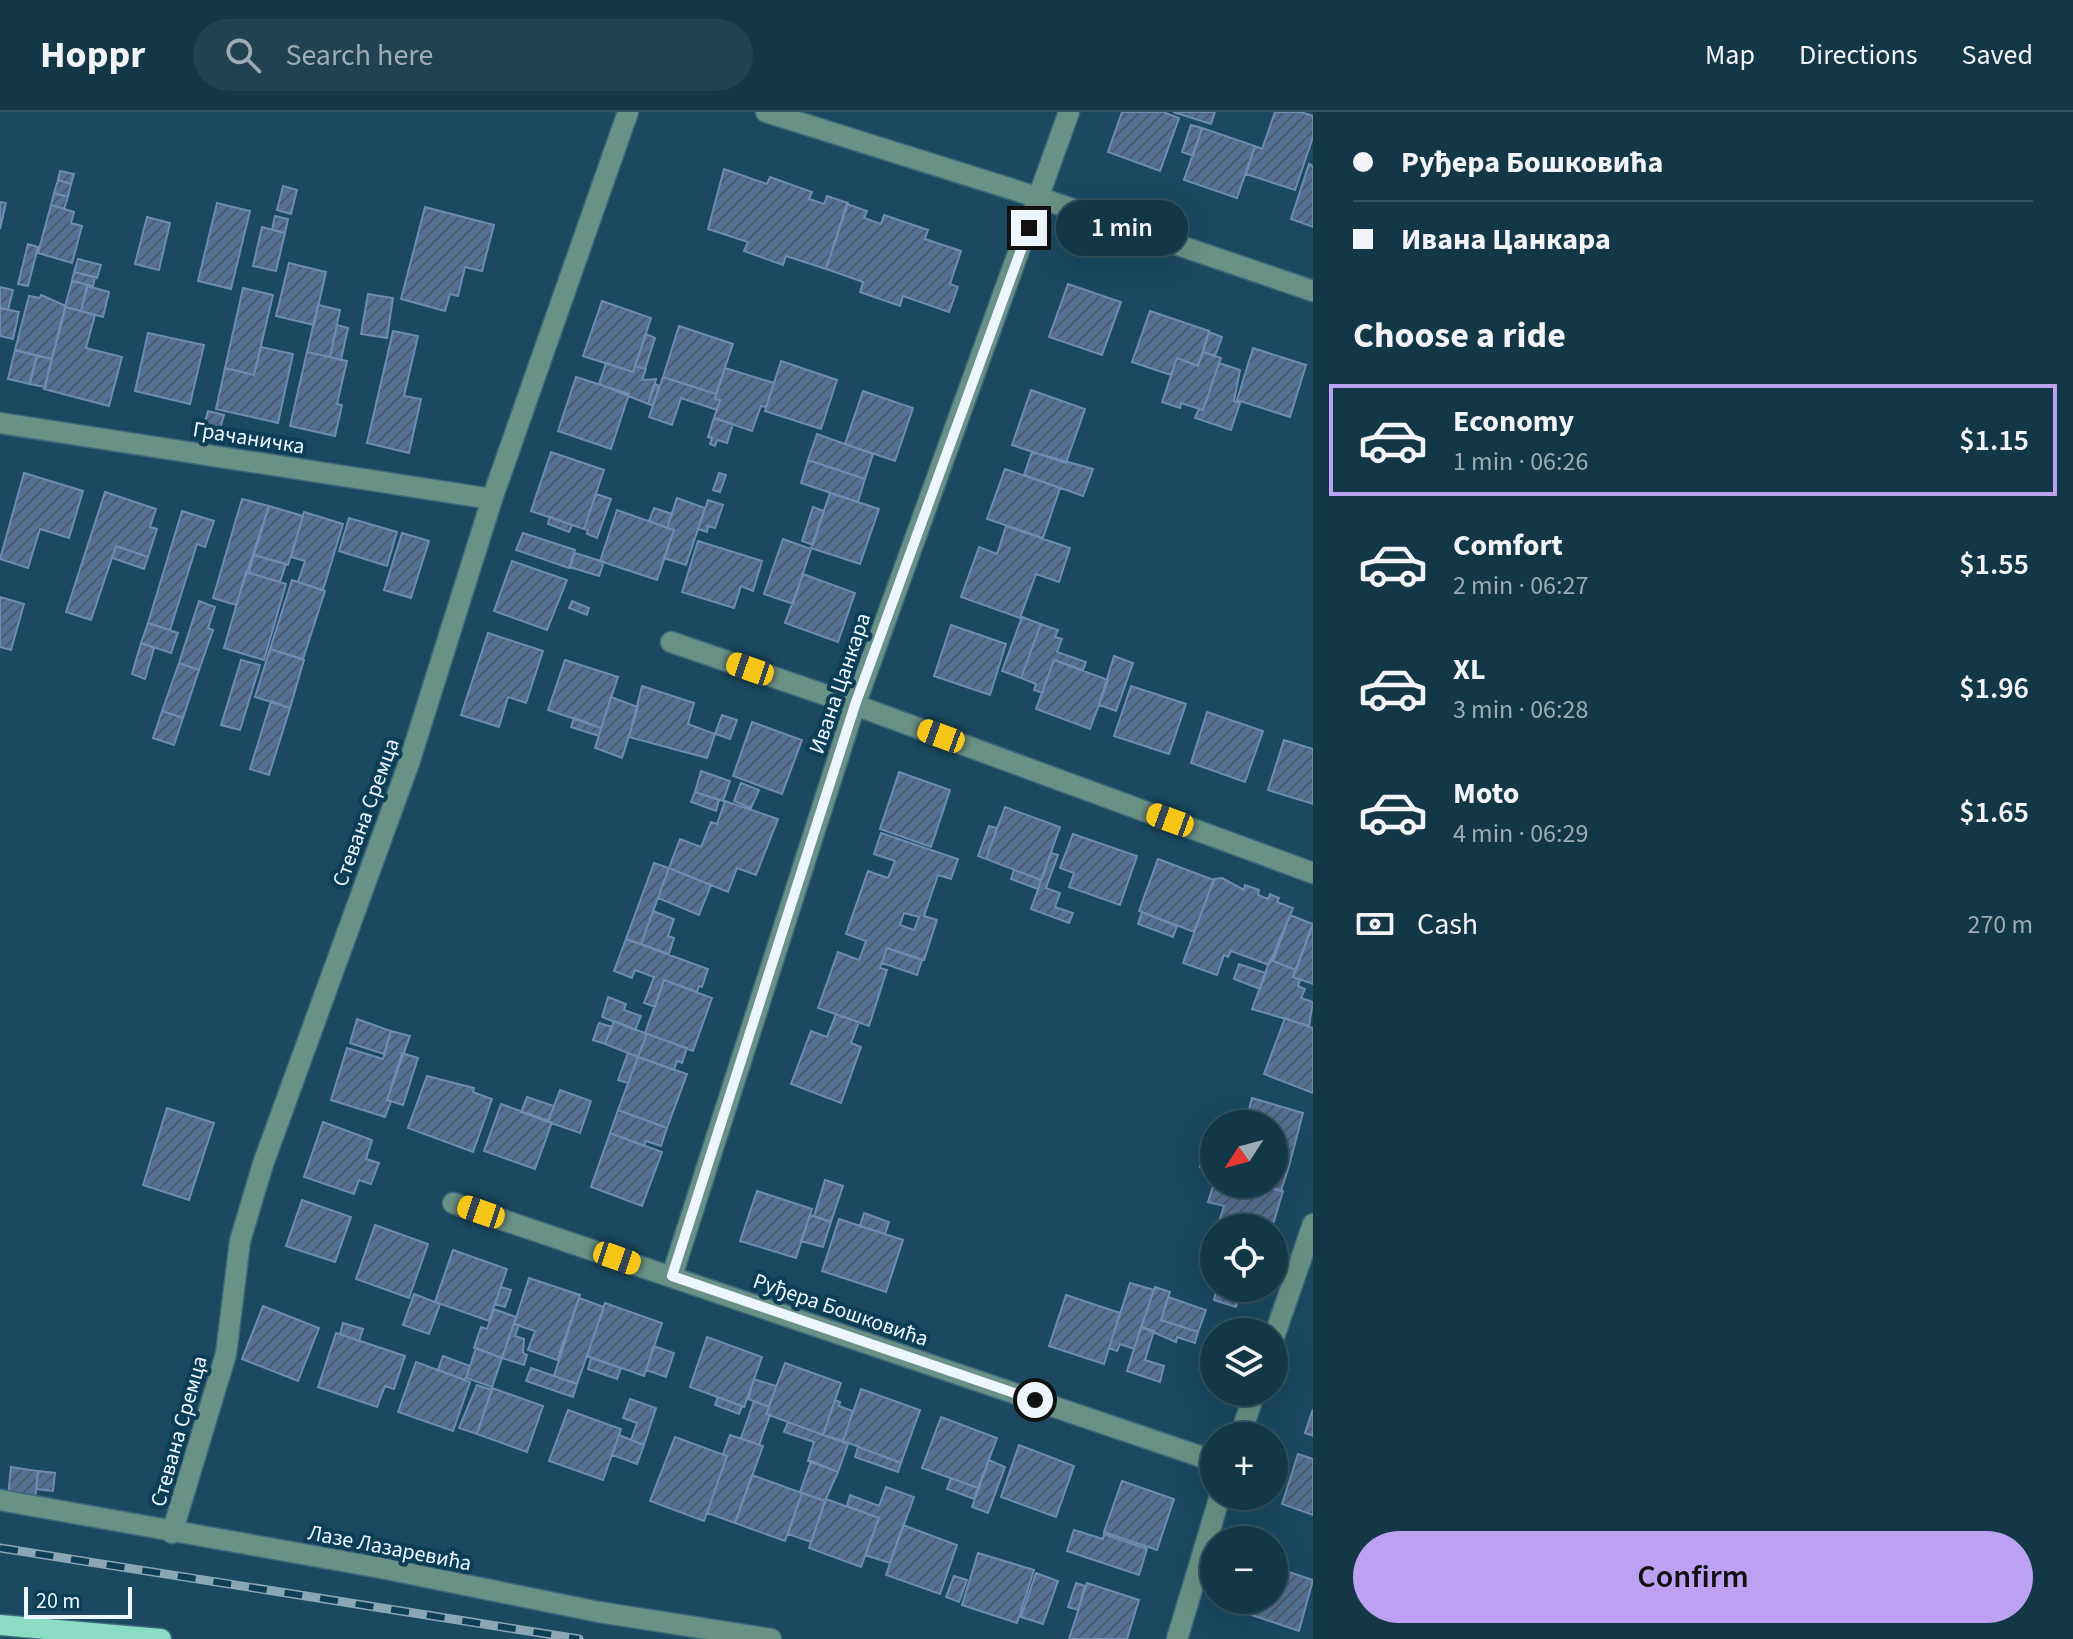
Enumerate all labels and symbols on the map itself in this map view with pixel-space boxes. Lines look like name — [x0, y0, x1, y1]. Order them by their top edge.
callout: 1 min — [1057, 200, 1189, 256]
route end — [1011, 210, 1047, 246]
street label: Грачаничка — [191, 413, 307, 463]
street label: Ивана Цанкара — [801, 609, 879, 758]
car — [723, 650, 777, 688]
car — [914, 717, 968, 755]
street label: Стевана Сремца — [324, 734, 408, 891]
car — [1143, 801, 1197, 839]
north arrow — [1200, 1110, 1288, 1198]
car — [454, 1193, 508, 1231]
car — [590, 1239, 644, 1277]
street label: Руђера Бошковића — [749, 1265, 933, 1355]
street label: Стевана Сремца — [142, 1352, 216, 1511]
route start — [1017, 1382, 1053, 1418]
street label: Лазе Лазаревића — [305, 1516, 474, 1580]
scale bar — [24, 1583, 132, 1619]

